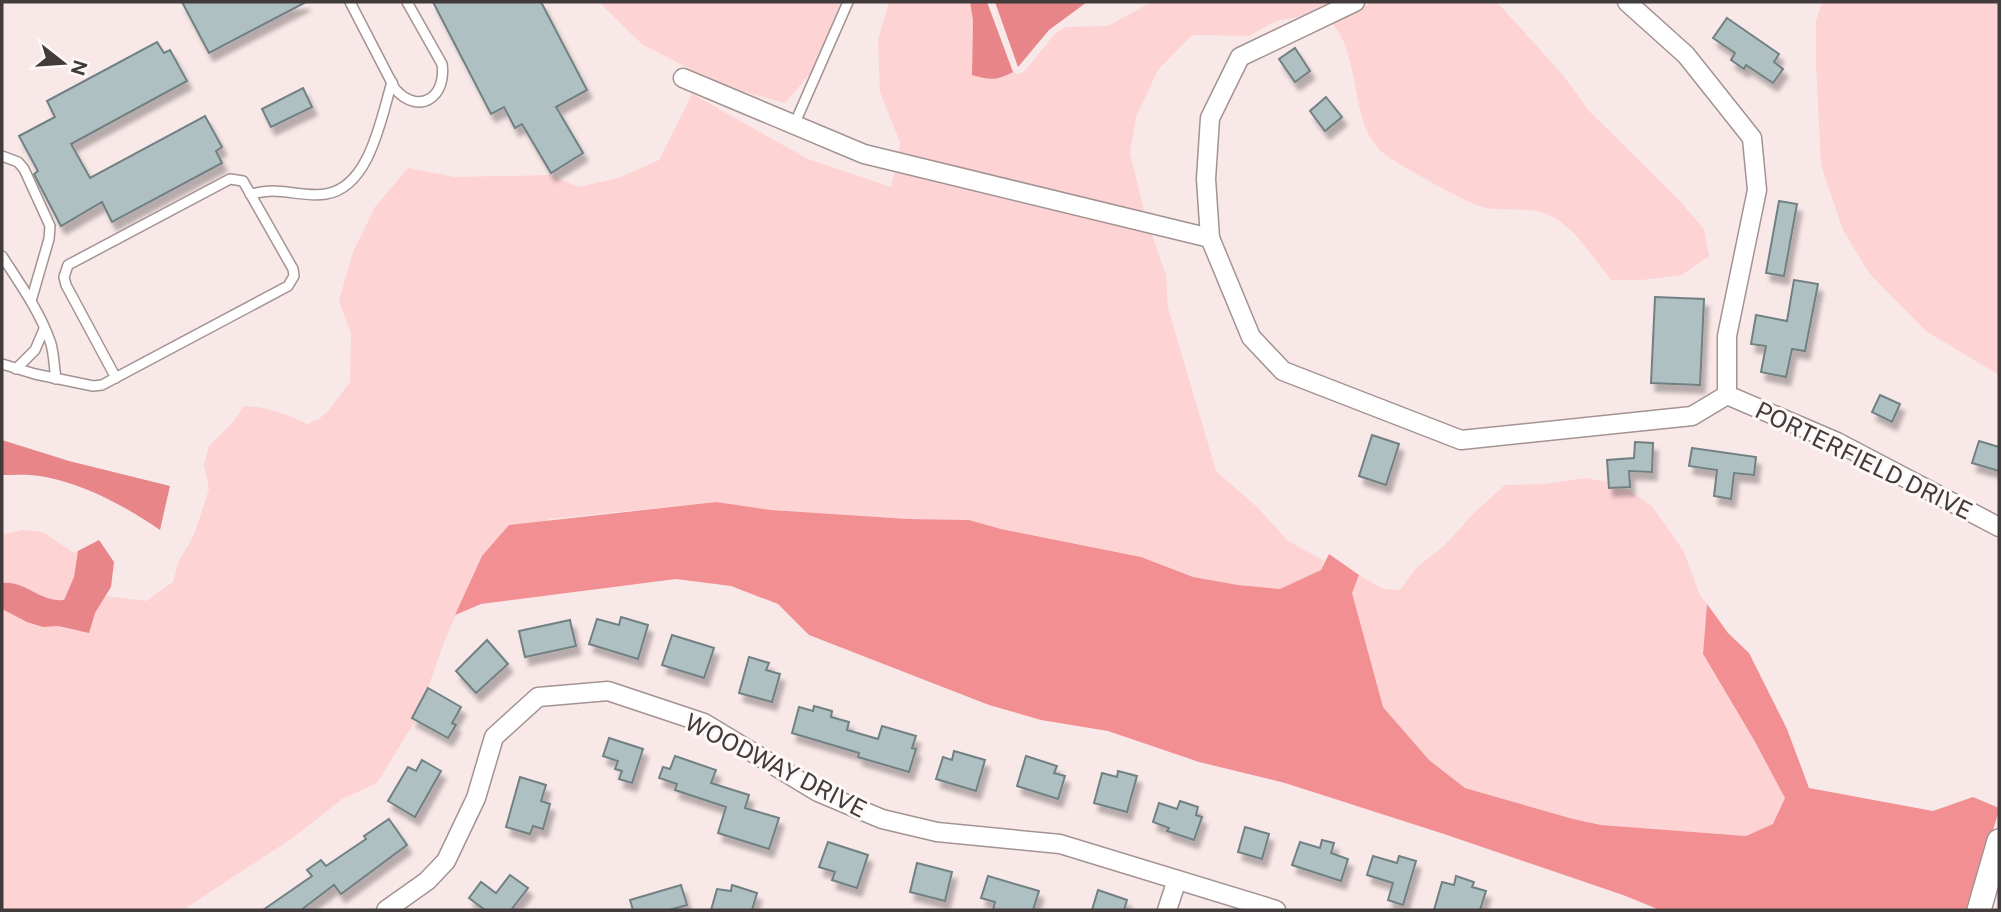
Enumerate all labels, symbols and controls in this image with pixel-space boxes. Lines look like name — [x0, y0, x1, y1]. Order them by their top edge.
north arrow — [28, 28, 98, 98]
text: N — [67, 58, 92, 78]
street label: PORTERFIELD DRIVE — [1751, 395, 1977, 525]
street label: WOODWAY DRIVE — [681, 707, 871, 823]

